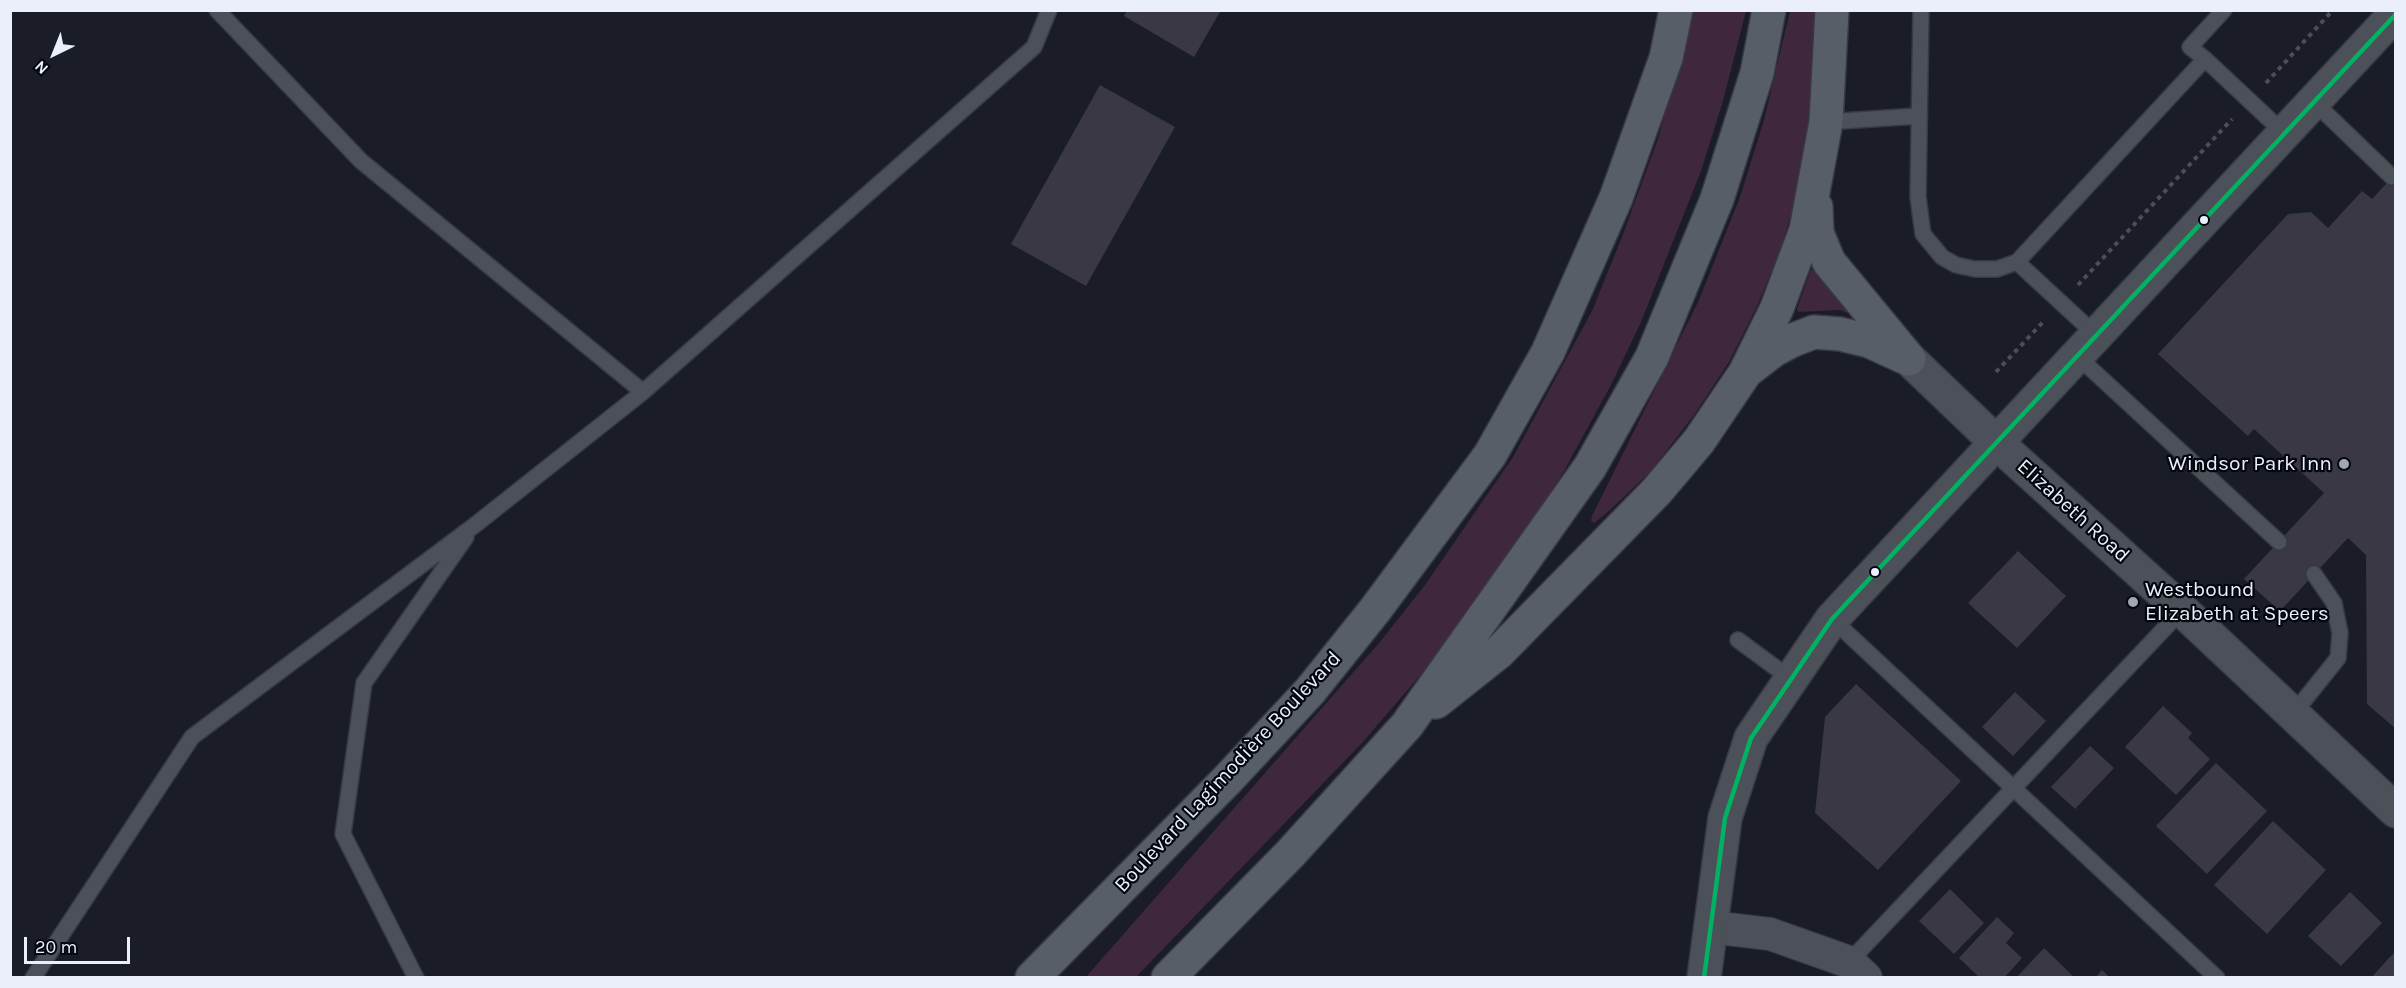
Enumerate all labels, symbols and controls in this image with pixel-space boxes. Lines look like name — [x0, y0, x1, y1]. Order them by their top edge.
north arrow — [24, 24, 84, 84]
text: N — [31, 57, 52, 78]
unlabelled marker — [2198, 214, 2210, 226]
place label: Windsor Park Inn — [2168, 451, 2332, 477]
street label: Elizabeth Road — [2012, 454, 2134, 568]
marker: Windsor Park Inn — [2337, 457, 2351, 471]
unlabelled marker — [1869, 566, 1881, 578]
place label: Westbound Elizabeth at Speers — [2145, 577, 2329, 627]
marker: Westbound Elizabeth at Speers — [2126, 595, 2140, 609]
street label: Boulevard Lagimodière Boulevard — [1109, 646, 1347, 898]
scale bar — [27, 925, 134, 963]
text: 20 m — [35, 936, 77, 958]

